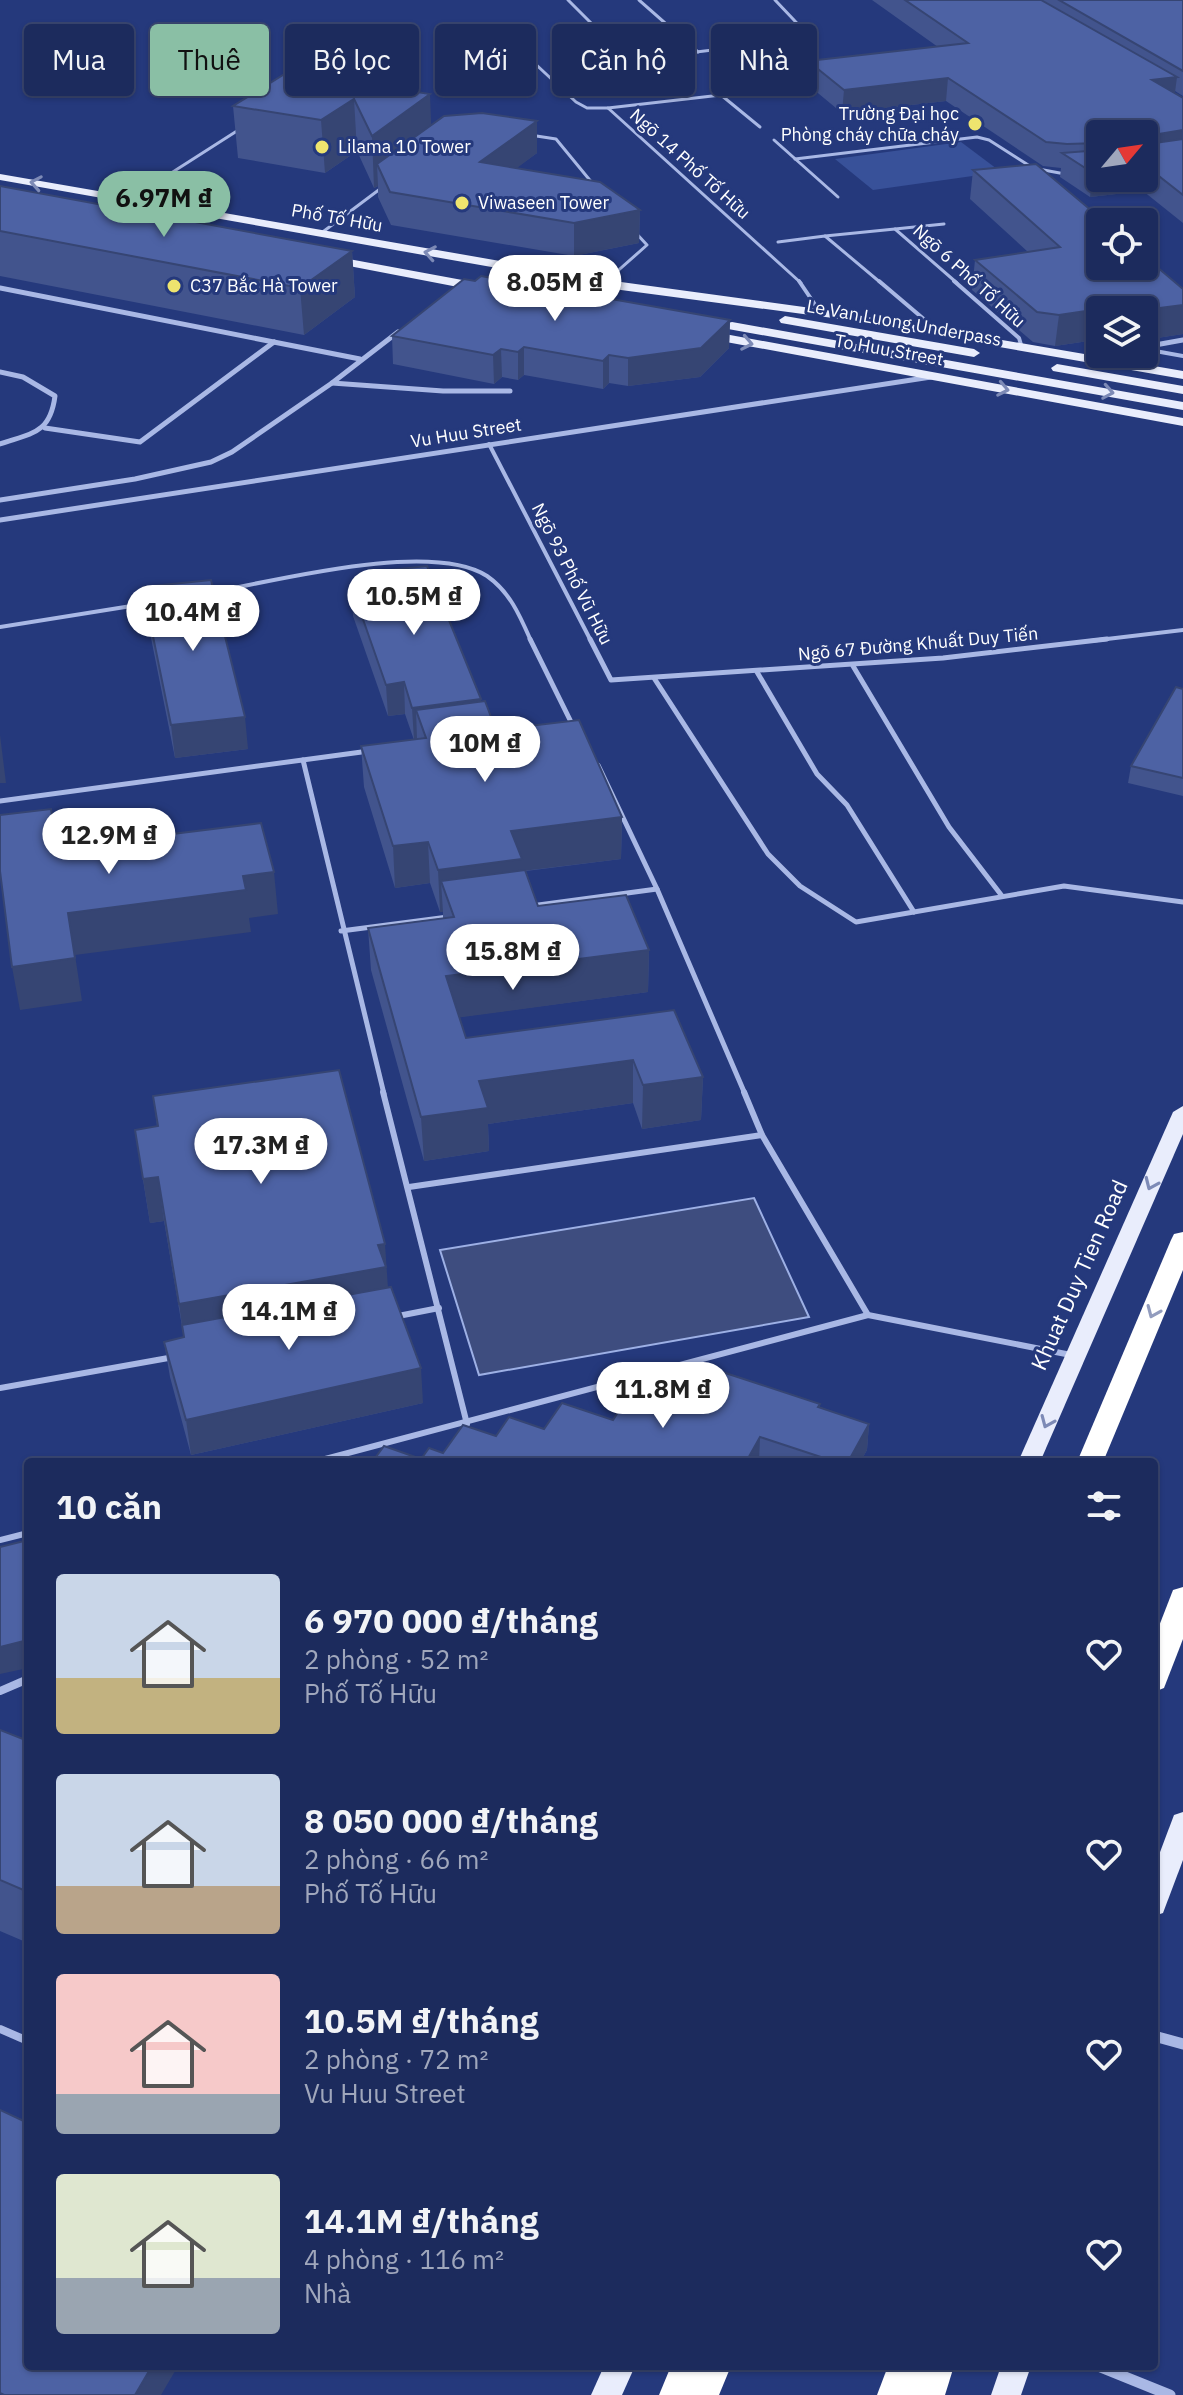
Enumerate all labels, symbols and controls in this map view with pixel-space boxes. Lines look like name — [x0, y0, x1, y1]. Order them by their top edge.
chip: Mua — [24, 24, 134, 96]
chip: Thuê — [150, 24, 269, 96]
chip: Bộ lọc — [285, 24, 419, 96]
chip: Mới — [435, 24, 536, 96]
chip: Căn hộ — [552, 24, 695, 96]
chip: Nhà — [711, 24, 817, 96]
place label: Trường Đại học Phòng cháy chữa cháy — [781, 102, 959, 146]
street label: Ngõ 14 Phố Tố Hữu — [625, 103, 755, 224]
marker: Trường Đại học Phòng cháy chữa cháy — [966, 115, 984, 133]
north arrow — [1086, 120, 1158, 192]
map controls — [1086, 120, 1158, 368]
place label: Lilama 10 Tower — [338, 135, 471, 158]
marker: Lilama 10 Tower — [313, 138, 331, 156]
pin: 6.97M ₫ — [90, 171, 238, 239]
one-way arrow — [29, 176, 43, 193]
text: 6.97M ₫ — [115, 180, 213, 214]
place label: Viwaseen Tower — [478, 191, 609, 214]
marker: Viwaseen Tower — [453, 194, 471, 212]
street label: Phố Tố Hữu — [290, 198, 384, 237]
button: locate — [1086, 208, 1158, 280]
street label: Ngõ 6 Phố Tố Hữu — [908, 219, 1030, 332]
one-way arrow — [423, 245, 437, 262]
pin: 8.05M ₫ — [481, 255, 629, 323]
text: 8.05M ₫ — [506, 264, 604, 298]
place label: C37 Bắc Hà Tower — [190, 274, 338, 297]
marker: C37 Bắc Hà Tower — [165, 277, 183, 295]
street label: Le Van Luong Underpass — [805, 294, 1003, 351]
button: layers — [1086, 296, 1158, 368]
street label: To Huu Street — [833, 329, 945, 370]
one-way arrow — [741, 333, 754, 350]
one-way arrow — [997, 379, 1010, 396]
one-way arrow — [1102, 383, 1115, 400]
street label: Vu Huu Street — [409, 412, 523, 453]
street label: Ngõ 93 Phố Vũ Hữu — [527, 499, 618, 648]
pin: 10.5M ₫ — [340, 569, 488, 637]
text: 10.5M ₫ — [365, 578, 463, 612]
pin: 10.4M ₫ — [119, 585, 267, 653]
text: 10.4M ₫ — [144, 594, 242, 628]
street label: Ngõ 67 Đường Khuất Duy Tiến — [797, 622, 1039, 665]
pin: 10M ₫ — [429, 716, 541, 784]
text: 10M ₫ — [448, 725, 522, 759]
pin: 12.9M ₫ — [35, 808, 183, 876]
text: 12.9M ₫ — [60, 817, 158, 851]
pin: 15.8M ₫ — [439, 924, 587, 992]
text: 15.8M ₫ — [464, 933, 562, 967]
pin: 17.3M ₫ — [187, 1118, 335, 1186]
text: 17.3M ₫ — [212, 1127, 310, 1161]
street label: Khuat Duy Tien Road — [1024, 1175, 1134, 1375]
one-way arrow — [1145, 1175, 1161, 1190]
pin: 14.1M ₫ — [215, 1284, 363, 1352]
text: 14.1M ₫ — [240, 1293, 338, 1327]
one-way arrow — [1146, 1304, 1162, 1318]
pin: 11.8M ₫ — [589, 1362, 737, 1430]
text: 11.8M ₫ — [614, 1371, 712, 1405]
one-way arrow — [1040, 1414, 1056, 1428]
text: 10 căn — [56, 1484, 162, 1528]
icon: filters — [1082, 1484, 1126, 1528]
text: 6 970 000 ₫/tháng — [304, 1598, 598, 1642]
icon: home — [120, 1606, 216, 1702]
icon: heart — [1082, 1632, 1126, 1676]
text: 2 phòng · 52 m² — [304, 1642, 488, 1676]
text: Phố Tố Hữu — [304, 1676, 437, 1710]
text: 8 050 000 ₫/tháng — [304, 1798, 598, 1842]
icon: home — [120, 1806, 216, 1902]
icon: heart — [1082, 1832, 1126, 1876]
text: 2 phòng · 66 m² — [304, 1842, 488, 1876]
text: Phố Tố Hữu — [304, 1876, 437, 1910]
text: 10.5M ₫/tháng — [304, 1998, 539, 2042]
icon: home — [120, 2006, 216, 2102]
icon: heart — [1082, 2032, 1126, 2076]
text: 2 phòng · 72 m² — [304, 2042, 488, 2076]
text: Vu Huu Street — [304, 2076, 466, 2110]
text: 14.1M ₫/tháng — [304, 2198, 539, 2242]
icon: home — [120, 2206, 216, 2302]
icon: heart — [1082, 2232, 1126, 2276]
text: 4 phòng · 116 m² — [304, 2242, 504, 2276]
text: Nhà — [304, 2276, 351, 2310]

